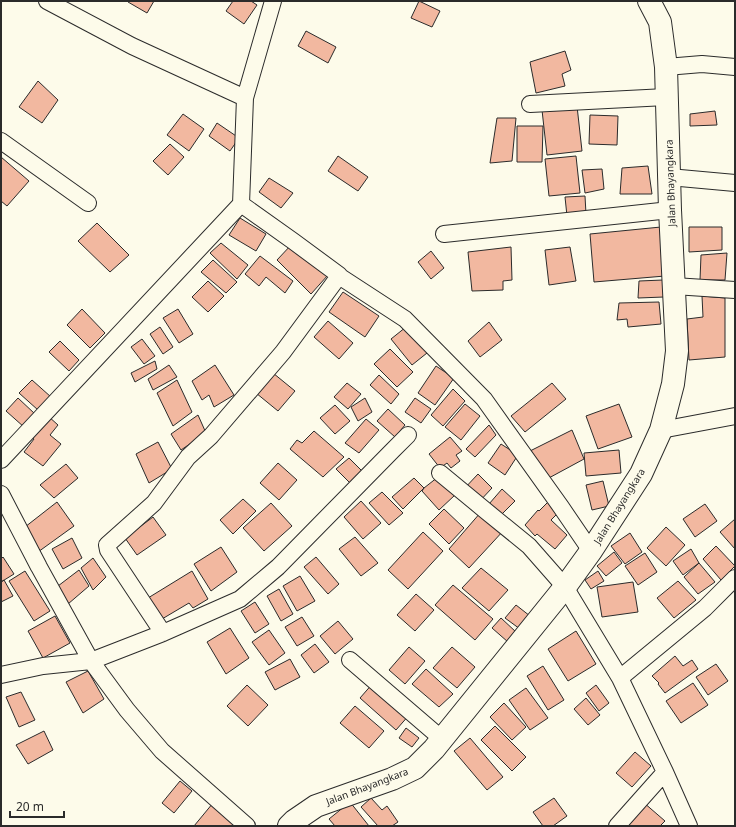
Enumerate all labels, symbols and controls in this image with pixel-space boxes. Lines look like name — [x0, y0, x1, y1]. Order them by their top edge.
street label: Jalan Bhayangkara — [661, 139, 679, 228]
street label: Jalan Bhayangkara — [589, 465, 648, 548]
street label: Jalan Bhayangkara — [323, 764, 410, 809]
scale bar — [10, 793, 64, 819]
text: 20 m — [16, 798, 44, 815]

